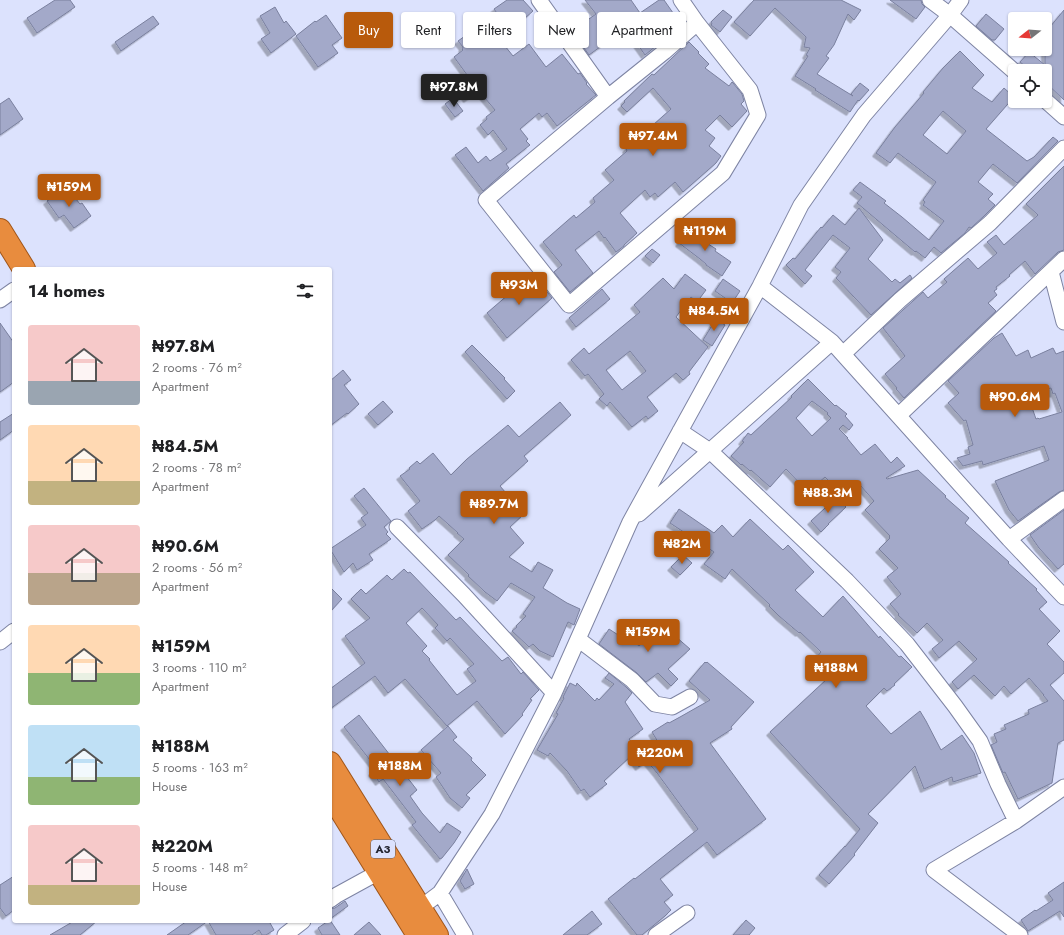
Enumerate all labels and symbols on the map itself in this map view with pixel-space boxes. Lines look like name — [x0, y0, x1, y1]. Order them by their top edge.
north arrow — [1008, 12, 1052, 56]
pin: ₦97.8M — [421, 74, 487, 108]
pin: ₦97.4M — [620, 123, 686, 157]
pin: ₦159M — [41, 174, 97, 208]
pin: ₦119M — [677, 218, 733, 252]
pin: ₦93M — [495, 272, 543, 306]
pin: ₦84.5M — [681, 298, 747, 332]
pin: ₦90.6M — [982, 384, 1048, 418]
pin: ₦88.3M — [795, 480, 861, 514]
pin: ₦89.7M — [461, 491, 527, 525]
pin: ₦82M — [658, 531, 706, 565]
pin: ₦159M — [620, 619, 676, 653]
pin: ₦188M — [808, 655, 864, 689]
pin: ₦220M — [632, 740, 688, 774]
pin: ₦188M — [372, 753, 428, 787]
road number: A3 — [371, 840, 395, 858]

